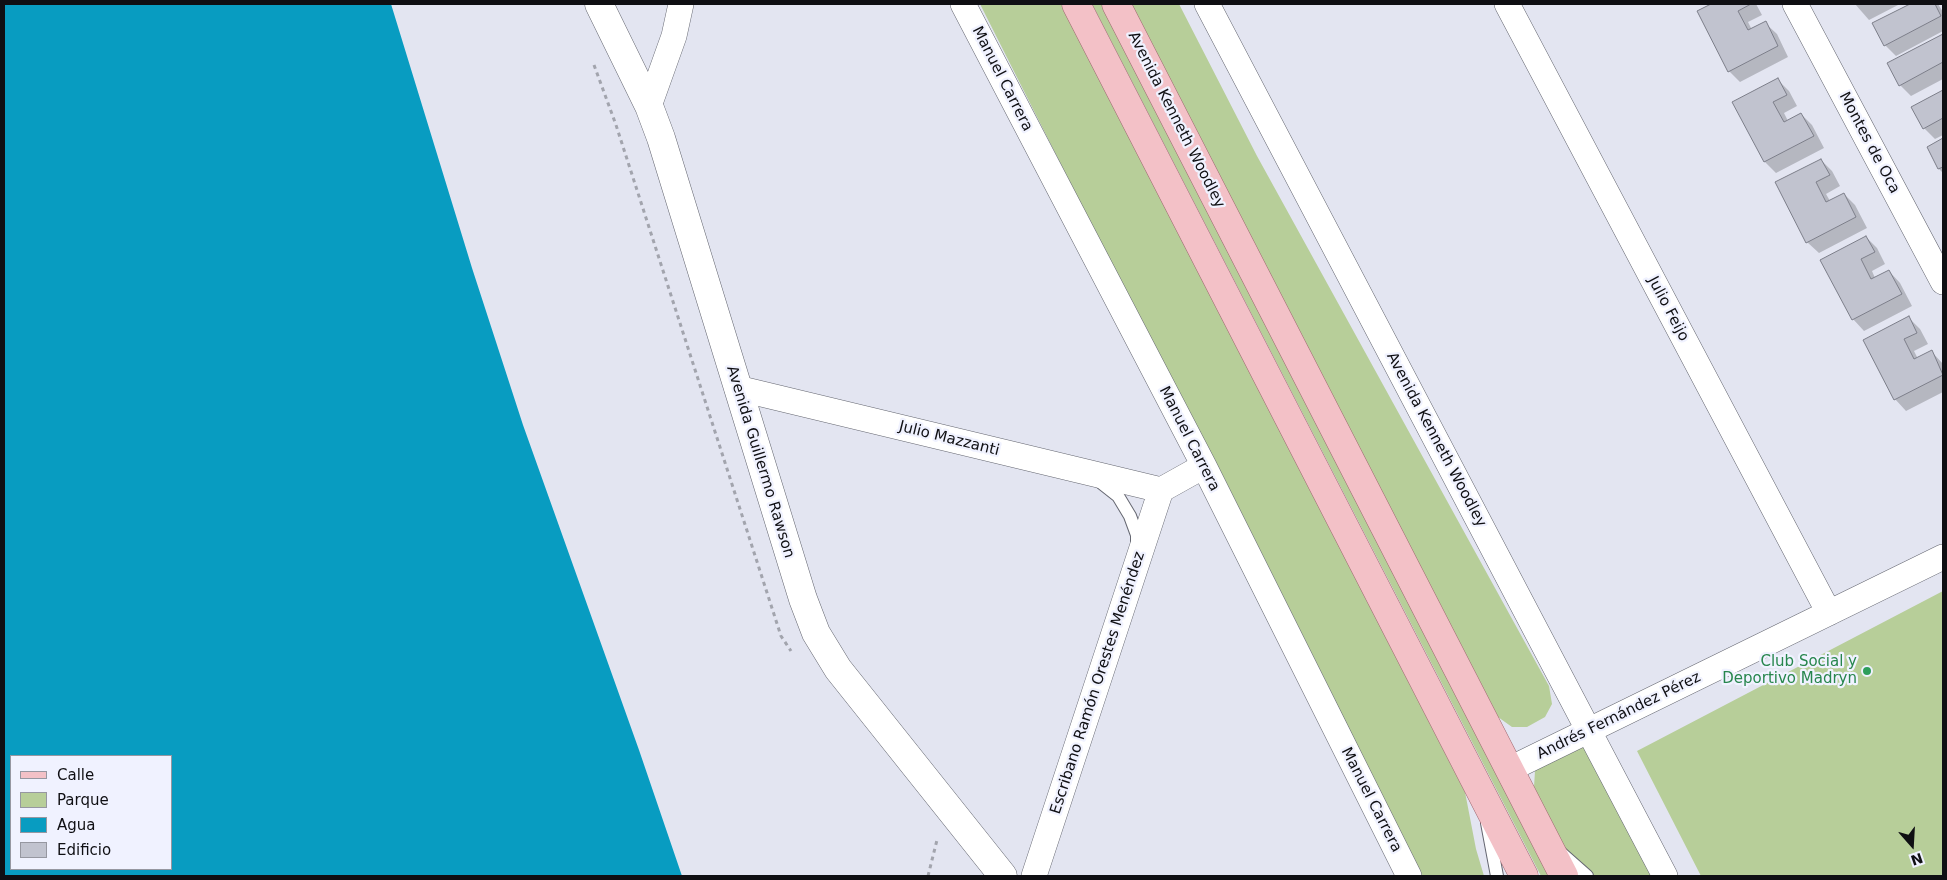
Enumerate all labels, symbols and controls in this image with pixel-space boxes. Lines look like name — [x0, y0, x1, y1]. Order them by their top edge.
street label: Manuel Carrera — [968, 24, 1036, 134]
street label: Avenida Kenneth Woodley — [1124, 29, 1228, 211]
street label: Montes de Oca — [1835, 89, 1903, 197]
street label: Julio Feijo — [1643, 274, 1693, 344]
street label: Avenida Kenneth Woodley — [1382, 349, 1490, 531]
street label: Avenida Guillermo Rawson — [722, 364, 798, 560]
street label: Manuel Carrera — [1155, 384, 1223, 494]
street label: Julio Mazzanti — [897, 418, 1001, 460]
street label: Escribano Ramón Orestes Menéndez — [1047, 550, 1149, 816]
place label: Club Social y Deportivo Madryn — [1722, 653, 1857, 688]
marker: Club Social y Deportivo Madryn — [1861, 665, 1873, 677]
street label: Andrés Fernández Pérez — [1534, 668, 1704, 764]
street label: Manuel Carrera — [1337, 745, 1405, 855]
legend — [10, 755, 172, 870]
text: Calle — [57, 766, 94, 784]
text: Parque — [57, 791, 109, 809]
text: Agua — [57, 816, 95, 834]
north arrow — [1887, 820, 1937, 870]
text: Edificio — [57, 841, 111, 859]
text: N — [1909, 850, 1925, 869]

